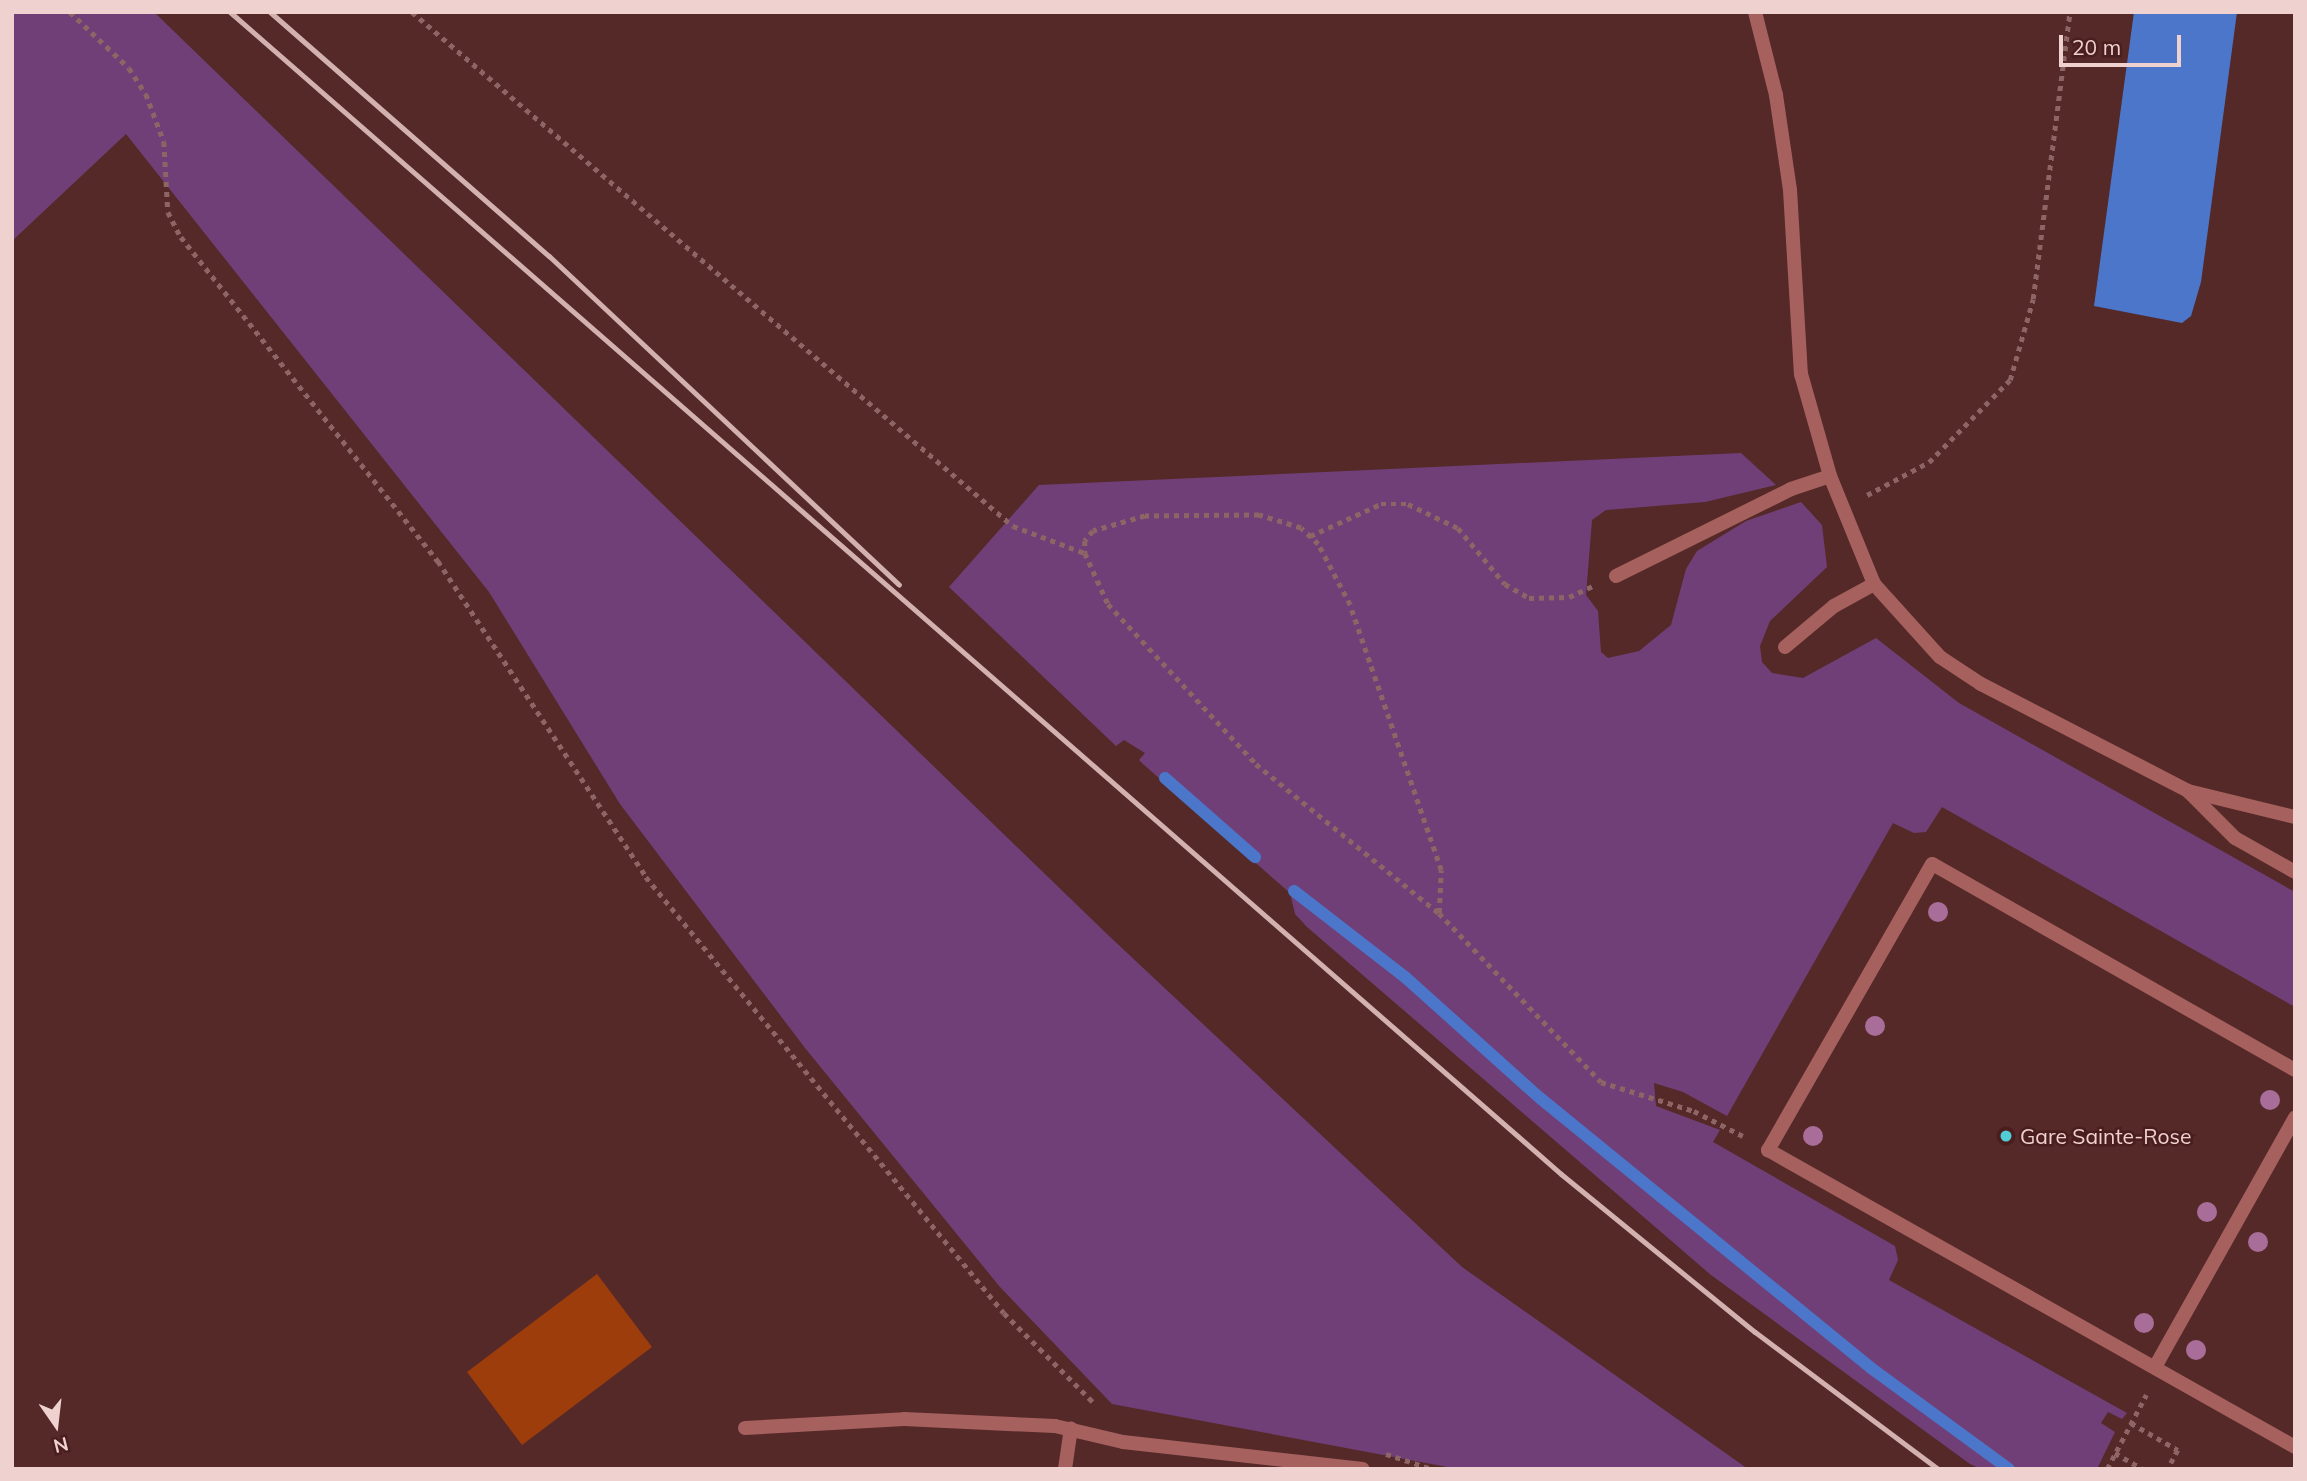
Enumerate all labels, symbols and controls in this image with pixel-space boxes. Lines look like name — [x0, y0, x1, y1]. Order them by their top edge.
scale bar — [2062, 21, 2184, 65]
text: 20 m — [2072, 34, 2121, 60]
place label: Gare Sainte-Rose — [2020, 1123, 2191, 1149]
marker: Gare Sainte-Rose — [1998, 1128, 2014, 1144]
north arrow — [21, 1390, 91, 1460]
text: N — [51, 1432, 71, 1459]

